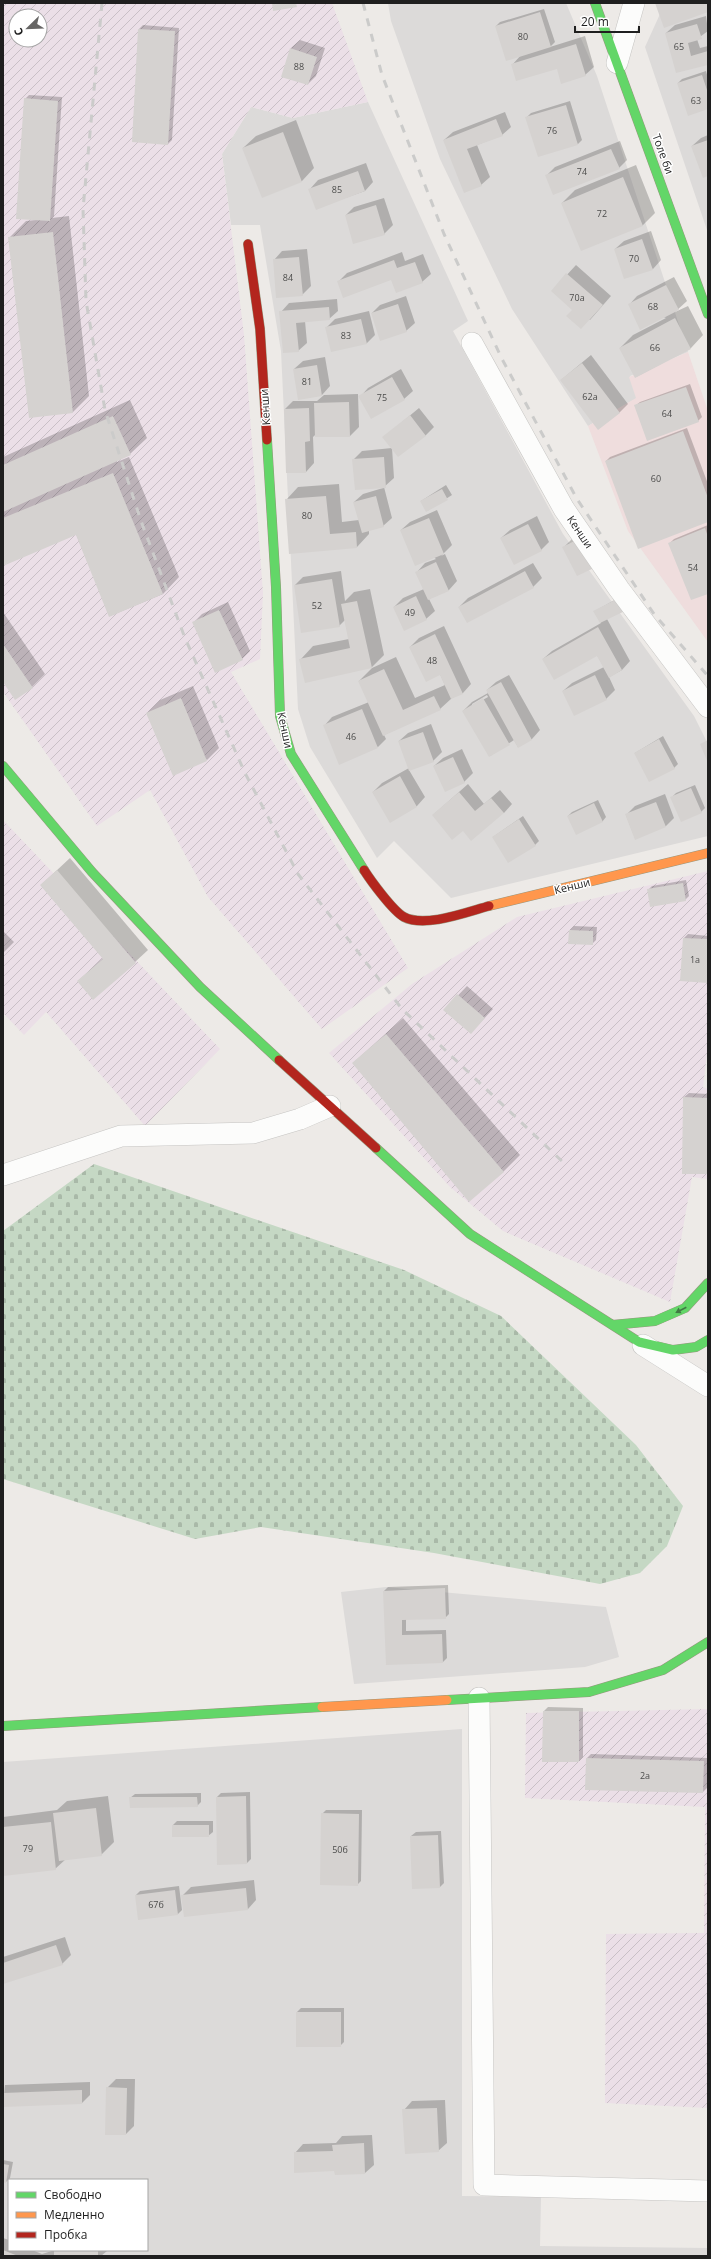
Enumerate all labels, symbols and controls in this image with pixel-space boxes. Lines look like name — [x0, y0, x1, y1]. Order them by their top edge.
north arrow — [8, 8, 48, 48]
scale bar — [575, 8, 639, 34]
text: 20 m — [581, 13, 609, 30]
text: С — [10, 26, 27, 38]
house number: 80 — [518, 30, 528, 43]
house number: 65 — [674, 40, 684, 53]
house number: 88 — [294, 60, 304, 73]
house number: 63 — [691, 94, 701, 107]
house number: 76 — [547, 124, 557, 137]
street label: Толе би — [649, 132, 678, 176]
house number: 74 — [577, 165, 587, 178]
house number: 85 — [332, 183, 342, 196]
house number: 72 — [597, 207, 607, 220]
house number: 70 — [629, 252, 639, 265]
house number: 84 — [283, 271, 293, 284]
house number: 70а — [569, 291, 585, 304]
house number: 68 — [648, 300, 658, 313]
house number: 83 — [341, 329, 351, 342]
house number: 66 — [650, 341, 660, 354]
house number: 81 — [302, 375, 312, 388]
street label: Кенши — [256, 388, 273, 426]
house number: 62а — [582, 390, 598, 403]
house number: 75 — [377, 391, 387, 404]
house number: 64 — [662, 407, 672, 420]
house number: 60 — [651, 472, 661, 485]
house number: 80 — [302, 509, 312, 522]
street label: Кенши — [564, 512, 597, 551]
house number: 54 — [688, 561, 698, 574]
house number: 52 — [312, 599, 322, 612]
house number: 49 — [405, 606, 415, 619]
house number: 48 — [427, 654, 437, 667]
street label: Кенши — [274, 710, 297, 749]
house number: 46 — [346, 730, 356, 743]
street label: Кенши — [552, 874, 591, 897]
house number: 1а — [690, 953, 700, 966]
one-way arrow — [675, 1307, 686, 1313]
house number: 2а — [640, 1769, 650, 1782]
house number: 79 — [23, 1842, 33, 1855]
house number: 50б — [332, 1843, 348, 1856]
house number: 67б — [148, 1898, 164, 1911]
legend — [8, 2179, 148, 2251]
text: Свободно — [44, 2186, 102, 2203]
text: Медленно — [44, 2206, 104, 2223]
text: Пробка — [44, 2226, 87, 2243]

